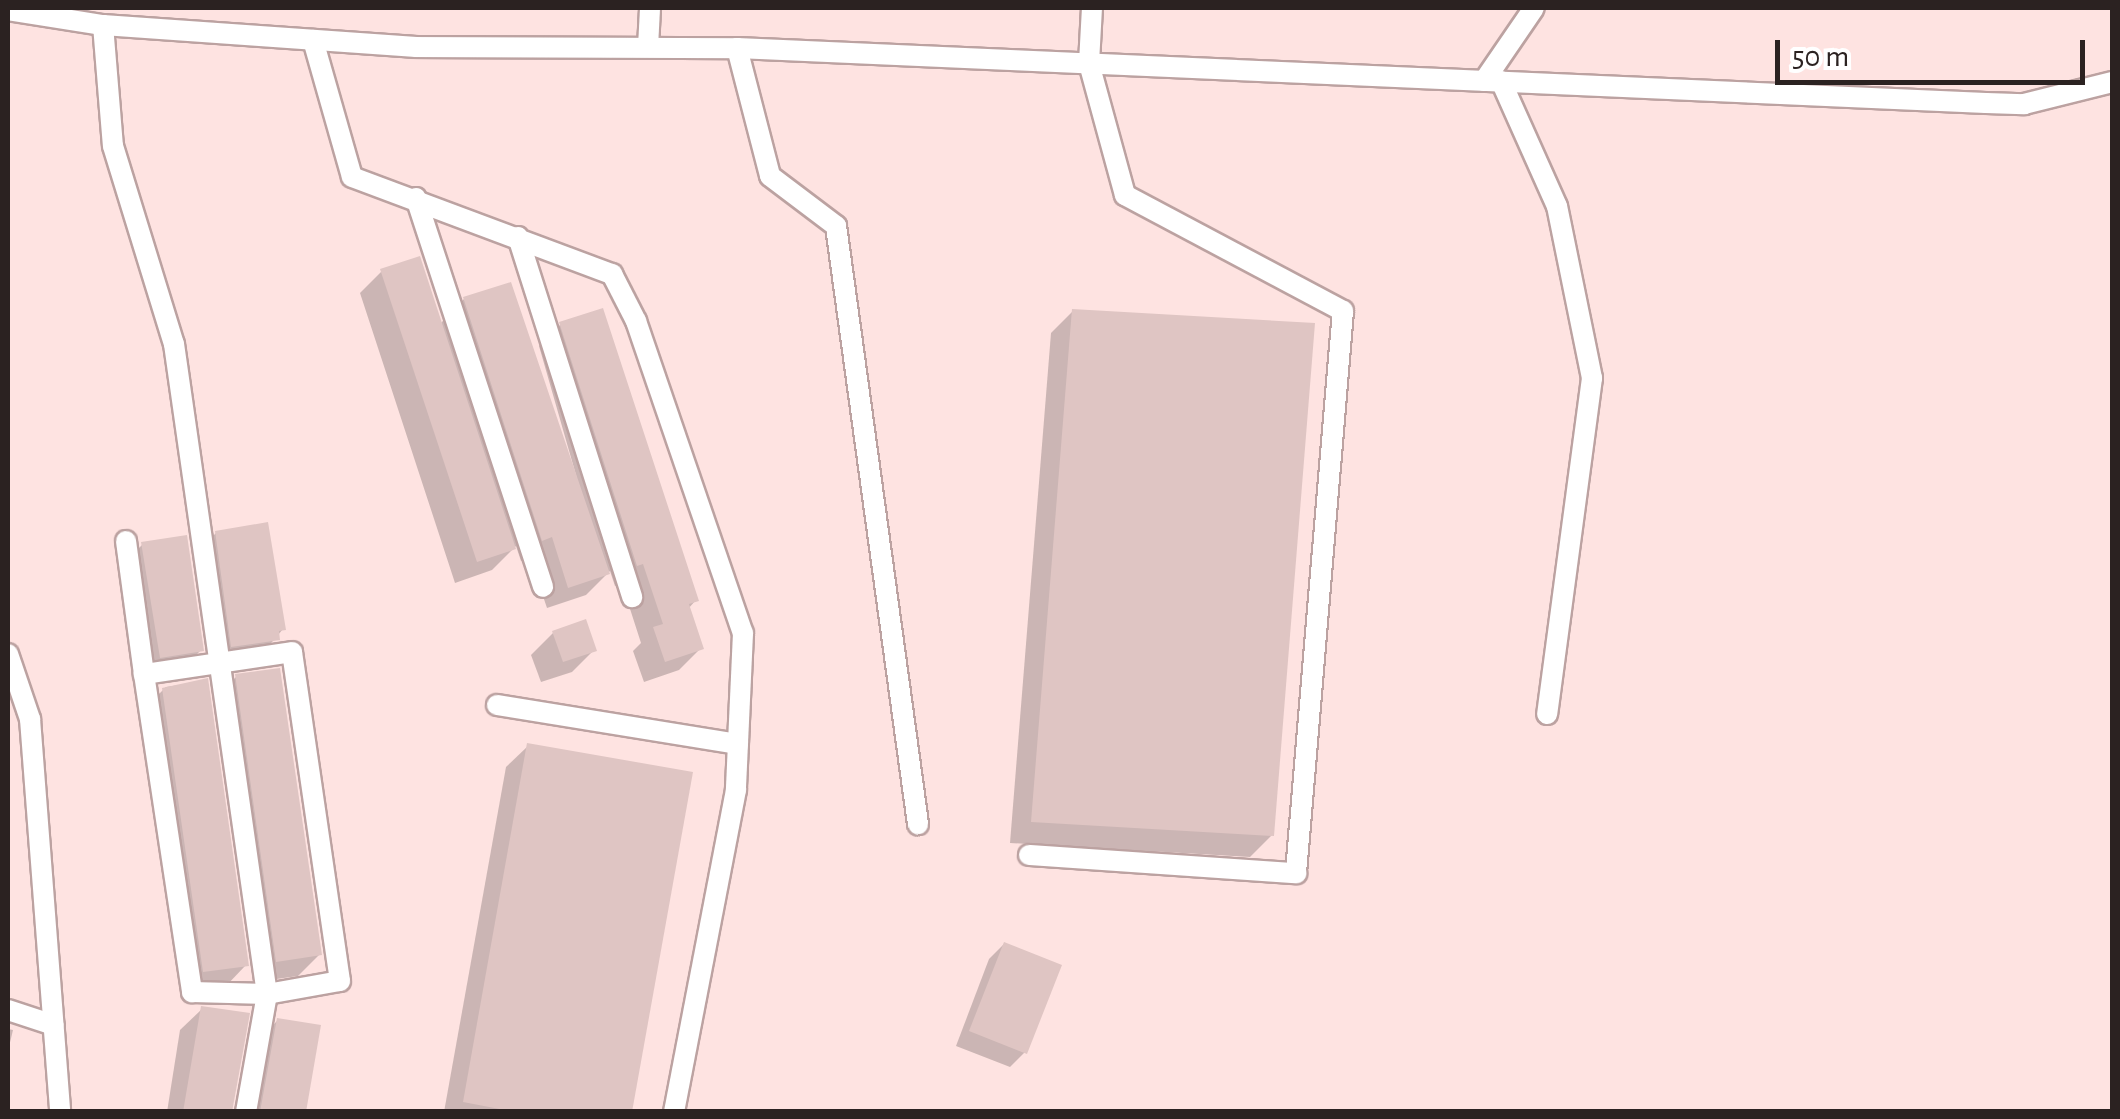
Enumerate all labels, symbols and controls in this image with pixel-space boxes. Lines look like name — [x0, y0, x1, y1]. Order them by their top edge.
scale bar — [1780, 20, 2090, 82]
text: 50 m — [1792, 42, 1849, 72]

